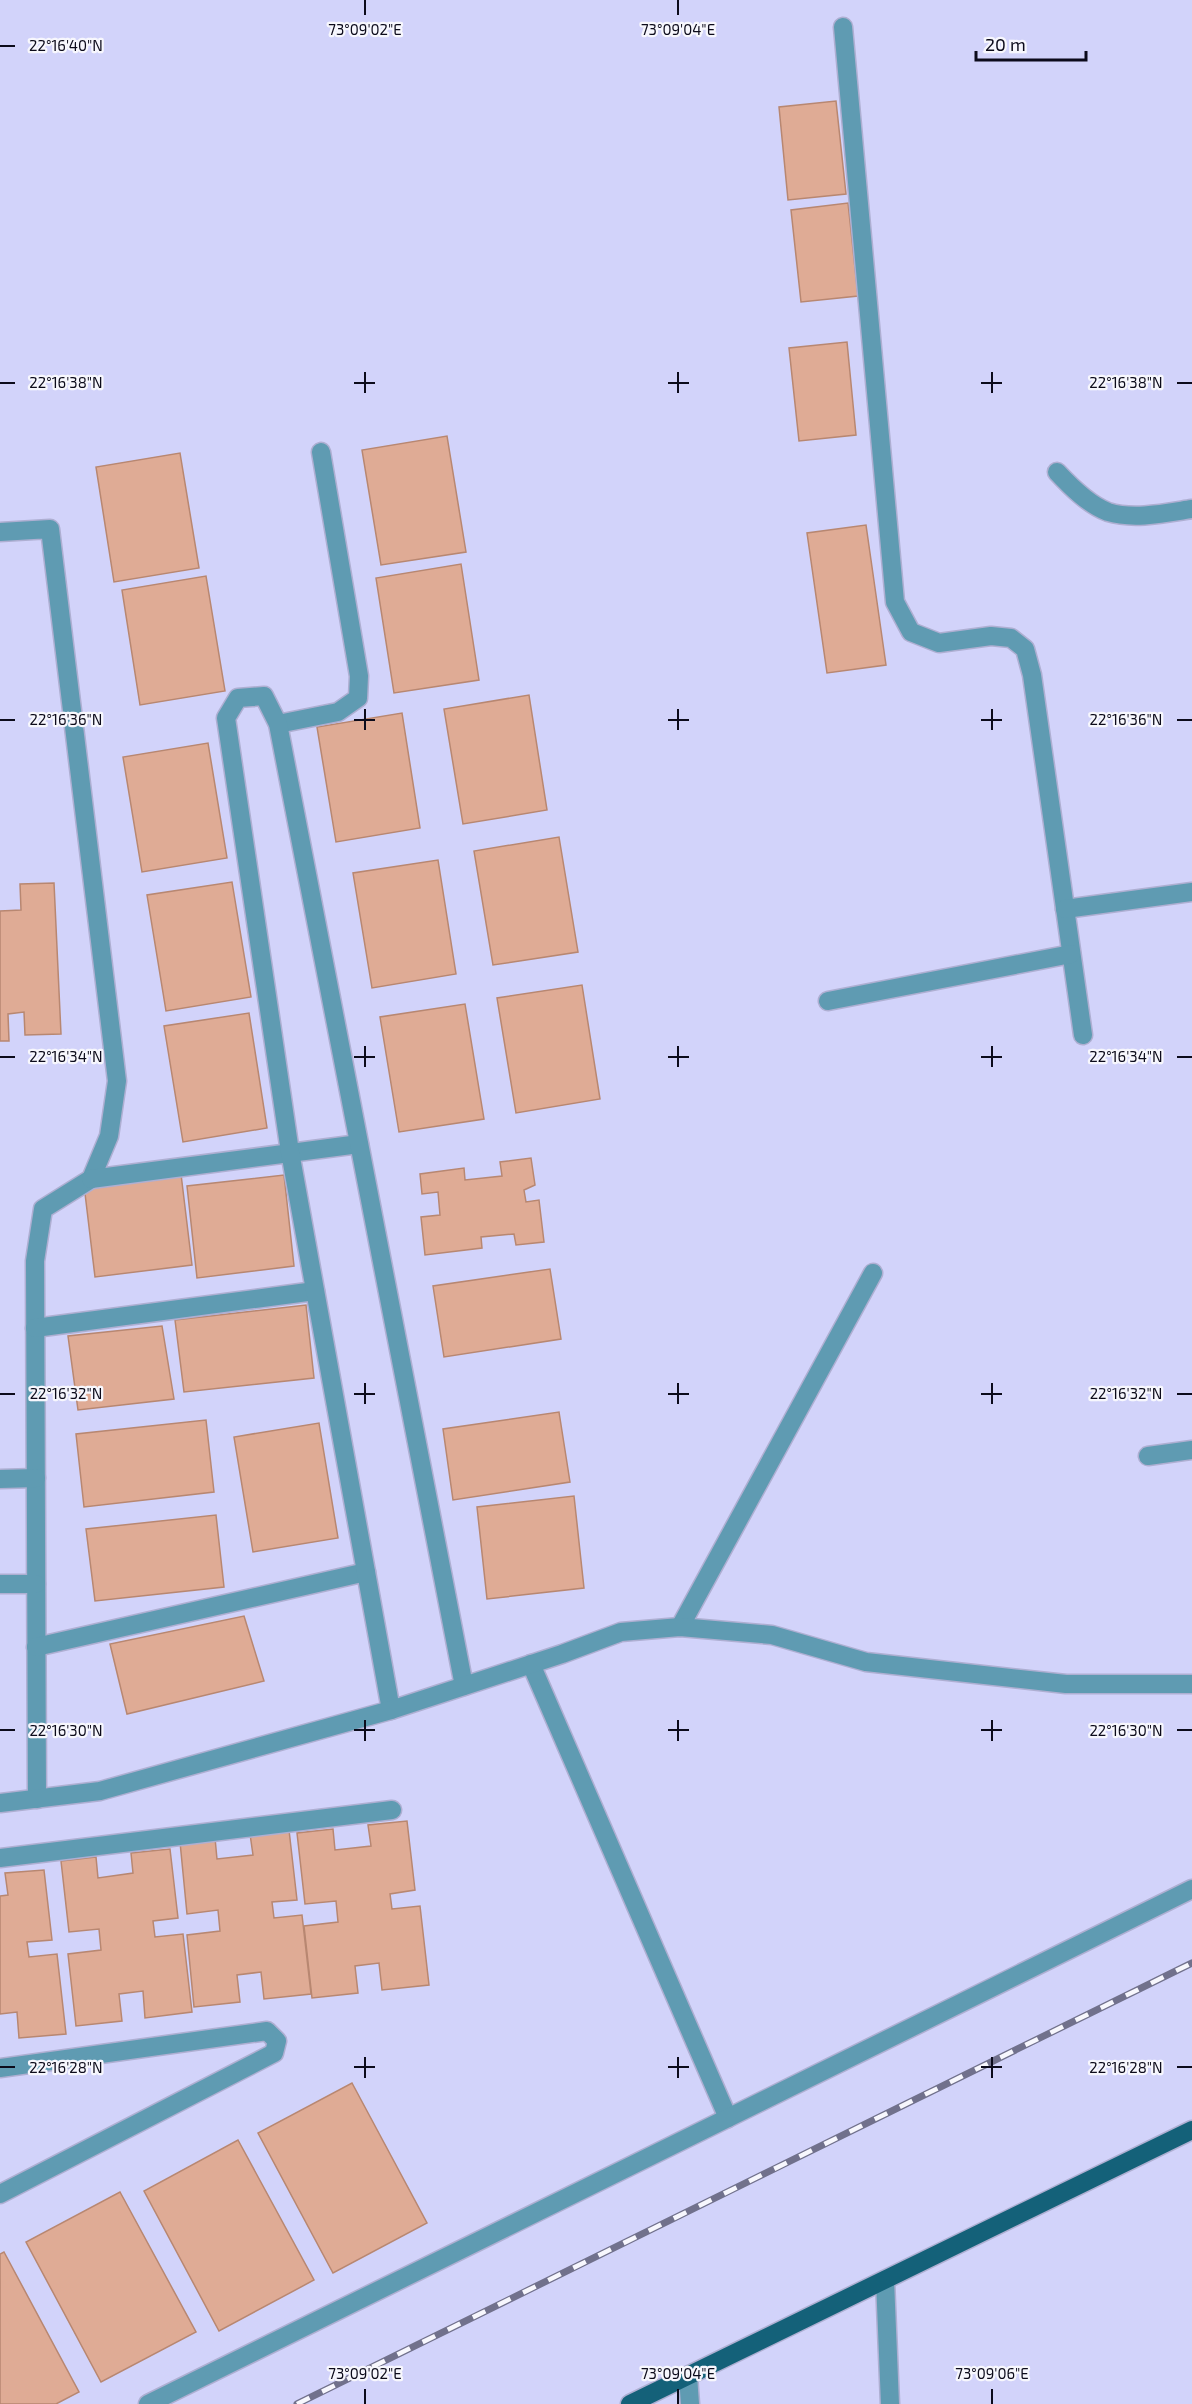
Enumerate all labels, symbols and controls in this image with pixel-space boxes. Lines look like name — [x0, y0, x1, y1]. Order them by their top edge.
text: 73°09'02"E — [328, 20, 402, 38]
text: 73°09'04"E — [641, 20, 715, 38]
scale bar — [976, 24, 1086, 62]
text: 20 m — [985, 33, 1026, 55]
text: 22°16'40"N — [29, 36, 103, 54]
text: 22°16'38"N — [29, 373, 103, 391]
text: 22°16'38"N — [1089, 373, 1163, 391]
text: 22°16'36"N — [30, 710, 102, 728]
text: 22°16'36"N — [1090, 710, 1162, 728]
text: 22°16'34"N — [29, 1047, 103, 1065]
text: 22°16'34"N — [1089, 1047, 1163, 1065]
text: 22°16'32"N — [30, 1384, 102, 1402]
text: 22°16'32"N — [1090, 1384, 1162, 1402]
text: 22°16'30"N — [29, 1721, 103, 1739]
text: 22°16'30"N — [1089, 1721, 1163, 1739]
text: 22°16'28"N — [29, 2058, 103, 2076]
text: 22°16'28"N — [1089, 2058, 1163, 2076]
text: 73°09'02"E — [328, 2364, 402, 2382]
text: 73°09'04"E — [641, 2364, 715, 2382]
text: 73°09'06"E — [955, 2364, 1029, 2382]

